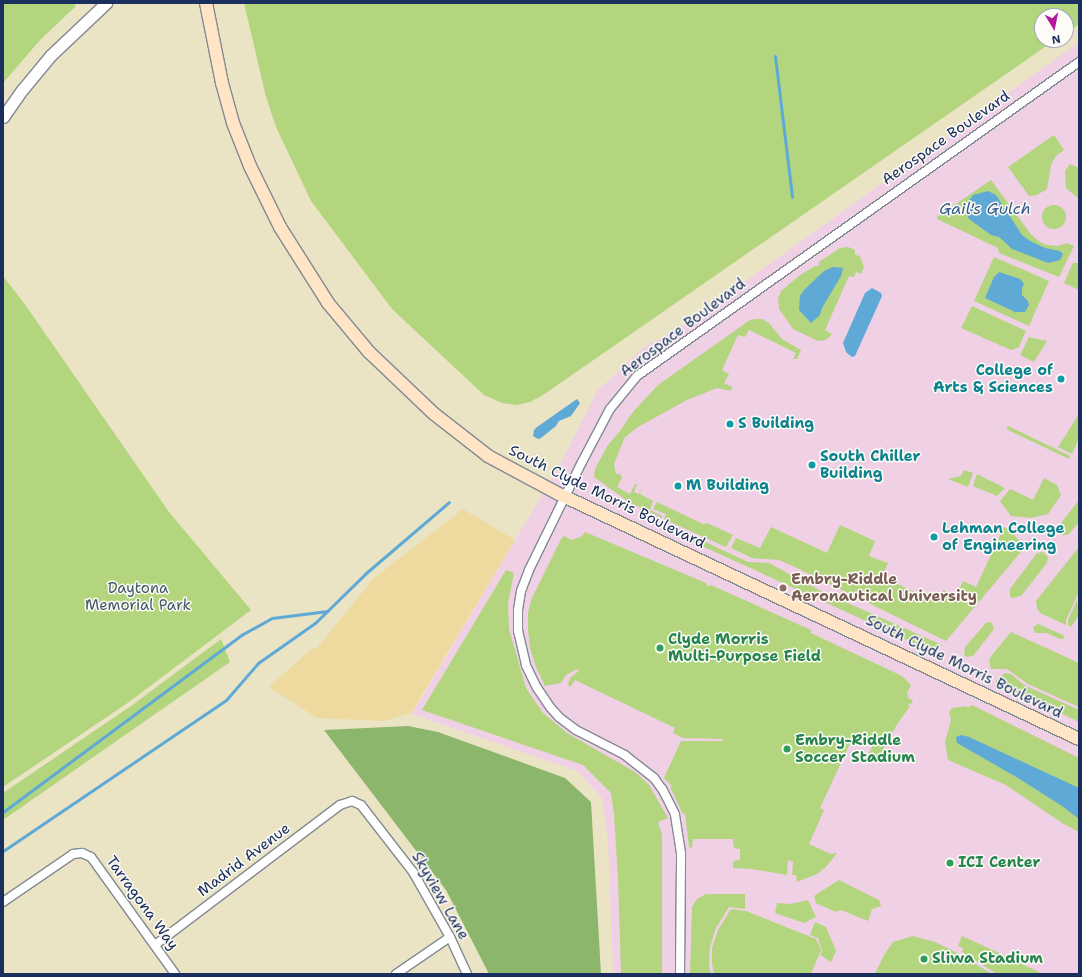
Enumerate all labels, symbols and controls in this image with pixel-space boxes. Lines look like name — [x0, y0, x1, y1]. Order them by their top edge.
north arrow — [1034, 8, 1074, 48]
text: N — [1050, 31, 1062, 47]
street label: Aerospace Boulevard — [878, 87, 1014, 189]
water label: Gail's Gulch — [939, 199, 1031, 219]
street label: Aerospace Boulevard — [617, 275, 749, 381]
place label: College of Arts & Sciences — [933, 361, 1053, 396]
marker: College of Arts & Sciences — [1056, 374, 1066, 384]
place label: S Building — [738, 415, 814, 433]
marker: S Building — [725, 419, 735, 429]
street label: South Clyde Morris Boulevard — [506, 441, 708, 553]
place label: South Chiller Building — [820, 447, 921, 482]
marker: South Chiller Building — [807, 460, 817, 470]
place label: M Building — [686, 477, 769, 495]
marker: M Building — [673, 481, 683, 491]
place label: Lehman College of Engineering — [942, 519, 1064, 554]
marker: Lehman College of Engineering — [929, 532, 939, 542]
place label: Embry-Riddle Aeronautical University — [791, 570, 977, 605]
park label: Daytona Memorial Park — [85, 579, 191, 614]
marker: Embry-Riddle Aeronautical University — [778, 583, 788, 593]
street label: South Clyde Morris Boulevard — [863, 611, 1065, 723]
place label: Clyde Morris Multi-Purpose Field — [668, 630, 821, 665]
marker: Clyde Morris Multi-Purpose Field — [655, 643, 665, 653]
place label: Embry-Riddle Soccer Stadium — [795, 731, 915, 766]
marker: Embry-Riddle Soccer Stadium — [782, 744, 792, 754]
street label: Madrid Avenue — [194, 819, 294, 901]
street label: Skyview Lane — [408, 849, 472, 943]
street label: Tarragona Way — [102, 853, 182, 953]
place label: ICI Center — [958, 854, 1041, 872]
marker: ICI Center — [945, 858, 955, 868]
place label: Sliwa Stadium — [932, 950, 1043, 968]
marker: Sliwa Stadium — [919, 954, 929, 964]

